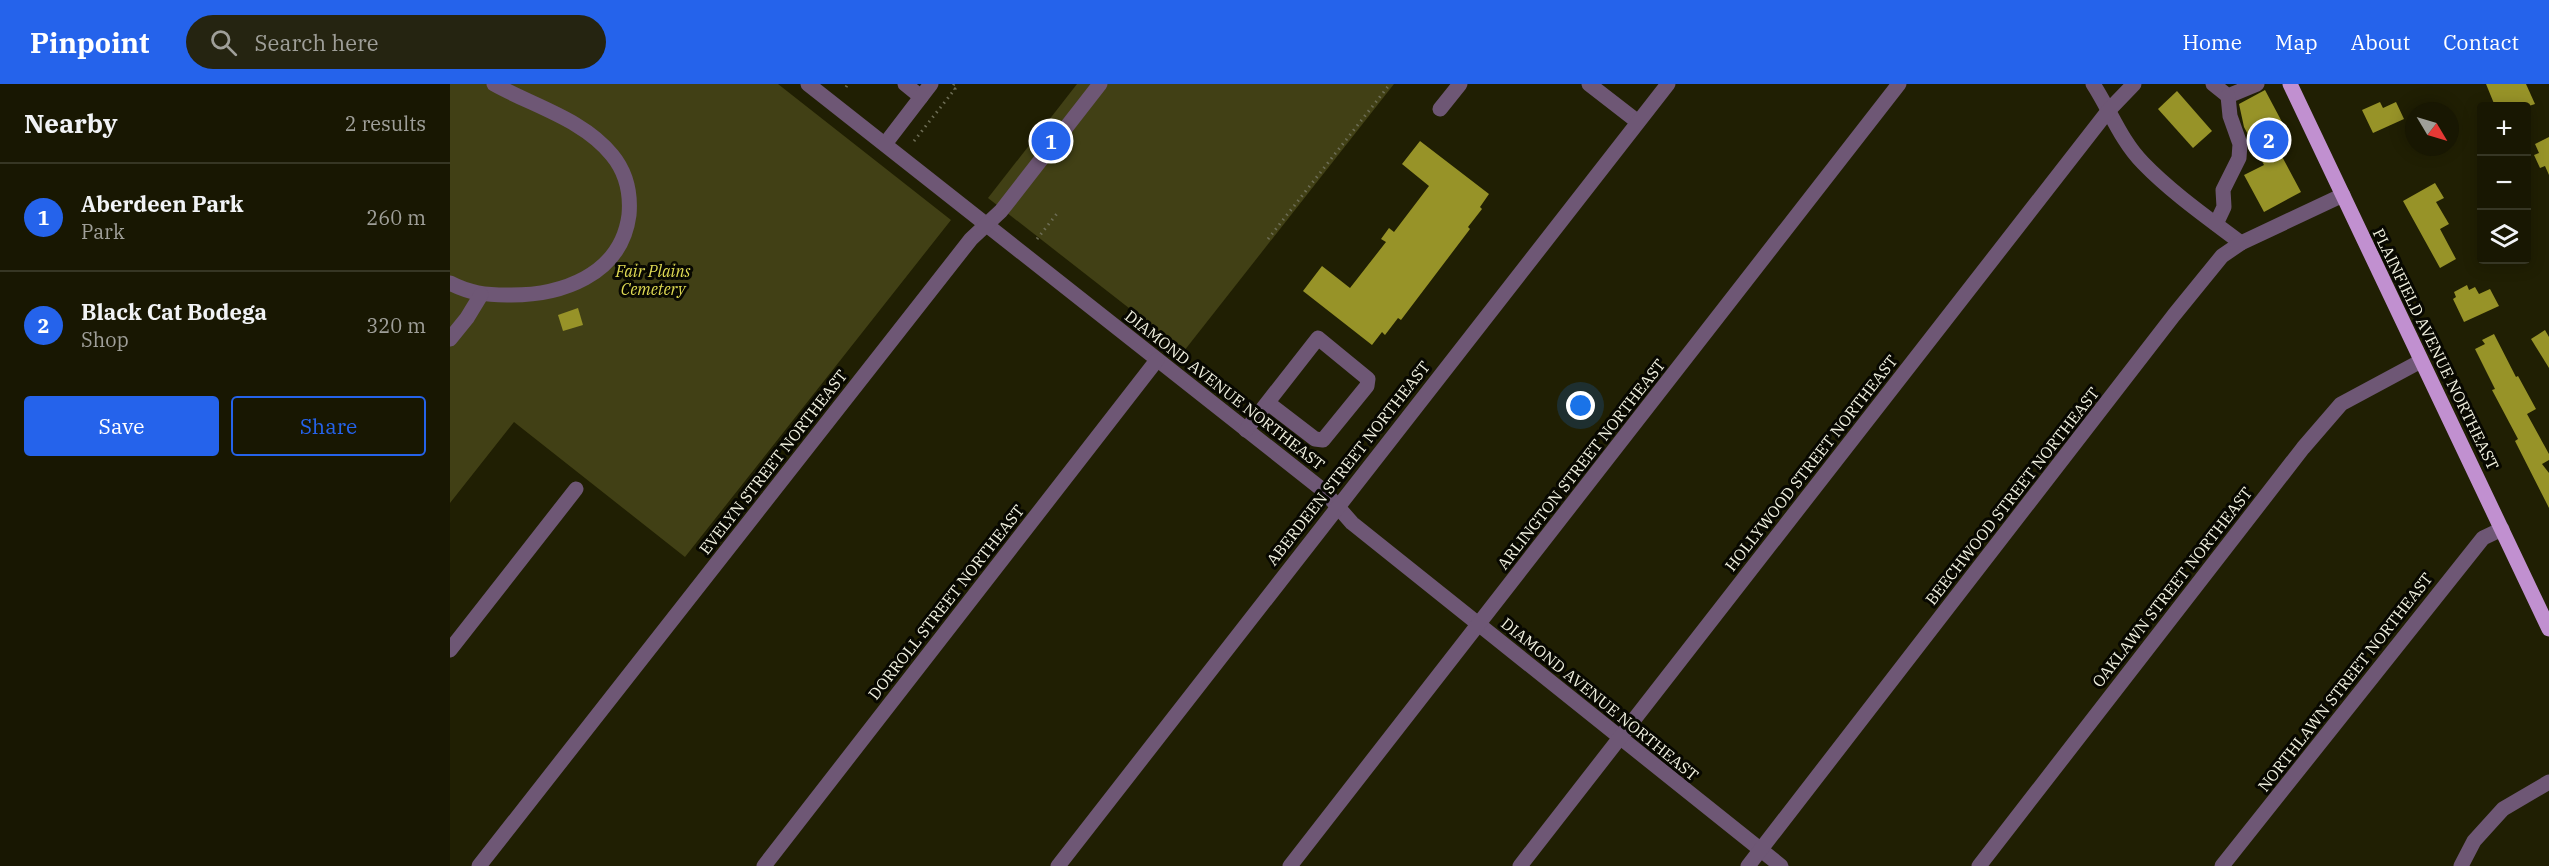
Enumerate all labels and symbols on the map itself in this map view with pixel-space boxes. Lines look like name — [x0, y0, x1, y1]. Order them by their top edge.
north arrow — [2405, 102, 2459, 156]
pin: 1 — [1032, 118, 1070, 164]
pin: 2 — [2250, 118, 2288, 162]
street label: PLAINFIELD AVENUE NORTHEAST — [2369, 225, 2503, 473]
park label: Fair Plains Cemetery — [615, 261, 690, 299]
street label: DIAMOND AVENUE NORTHEAST — [1121, 306, 1329, 474]
street label: HOLLYWOOD STREET NORTHEAST — [1720, 351, 1902, 575]
street label: ARLINGTON STREET NORTHEAST — [1493, 355, 1669, 573]
street label: ABERDEEN STREET NORTHEAST — [1262, 357, 1434, 569]
street label: EVELYN STREET NORTHEAST — [695, 366, 851, 558]
street label: BEECHWOOD STREET NORTHEAST — [1921, 383, 2103, 609]
your location — [1566, 391, 1595, 420]
street label: OAKLAWN STREET NORTHEAST — [2088, 483, 2256, 691]
street label: DORROLL STREET NORTHEAST — [864, 501, 1028, 703]
street label: NORTHLAWN STREET NORTHEAST — [2253, 569, 2437, 795]
street label: DIAMOND AVENUE NORTHEAST — [1497, 613, 1703, 785]

